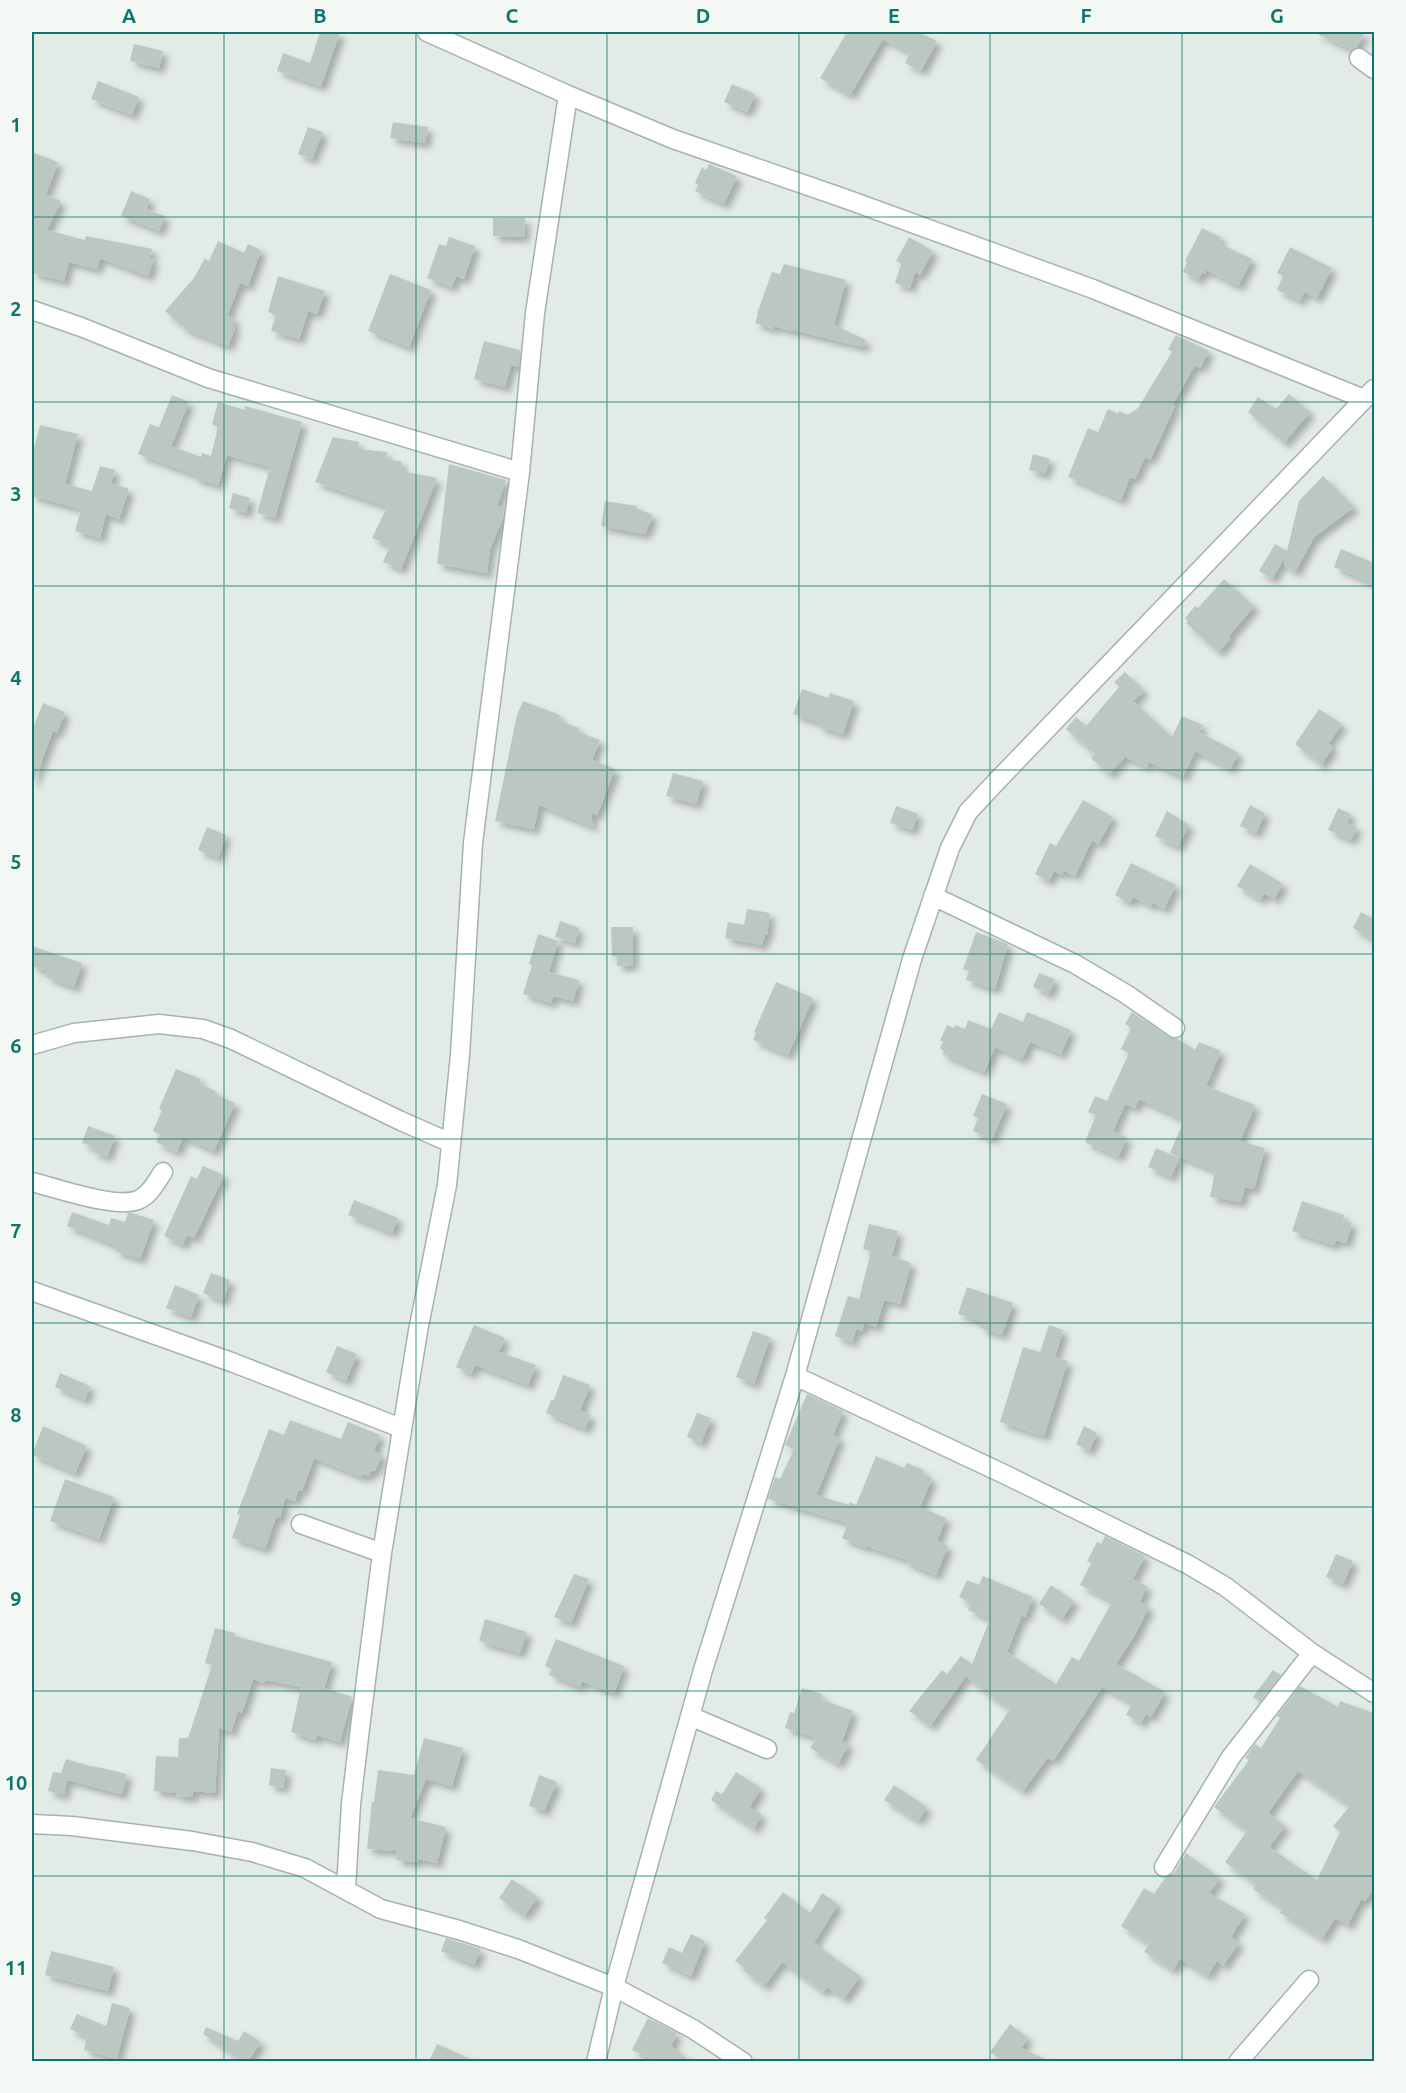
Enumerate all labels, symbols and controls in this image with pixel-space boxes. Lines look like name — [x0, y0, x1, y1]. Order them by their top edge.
text: A — [122, 4, 136, 27]
text: B — [313, 4, 327, 27]
text: C — [506, 4, 519, 27]
text: D — [696, 4, 710, 27]
text: E — [888, 4, 900, 27]
text: F — [1080, 4, 1092, 27]
text: G — [1270, 4, 1284, 27]
text: 1 — [10, 113, 22, 136]
text: 2 — [10, 297, 22, 320]
text: 3 — [10, 482, 22, 505]
text: 4 — [10, 666, 22, 689]
text: 5 — [10, 850, 22, 873]
text: 6 — [10, 1034, 22, 1057]
text: 7 — [10, 1219, 22, 1242]
text: 8 — [10, 1403, 22, 1426]
text: 9 — [10, 1587, 22, 1610]
text: 10 — [5, 1771, 27, 1794]
text: 11 — [5, 1956, 27, 1979]

